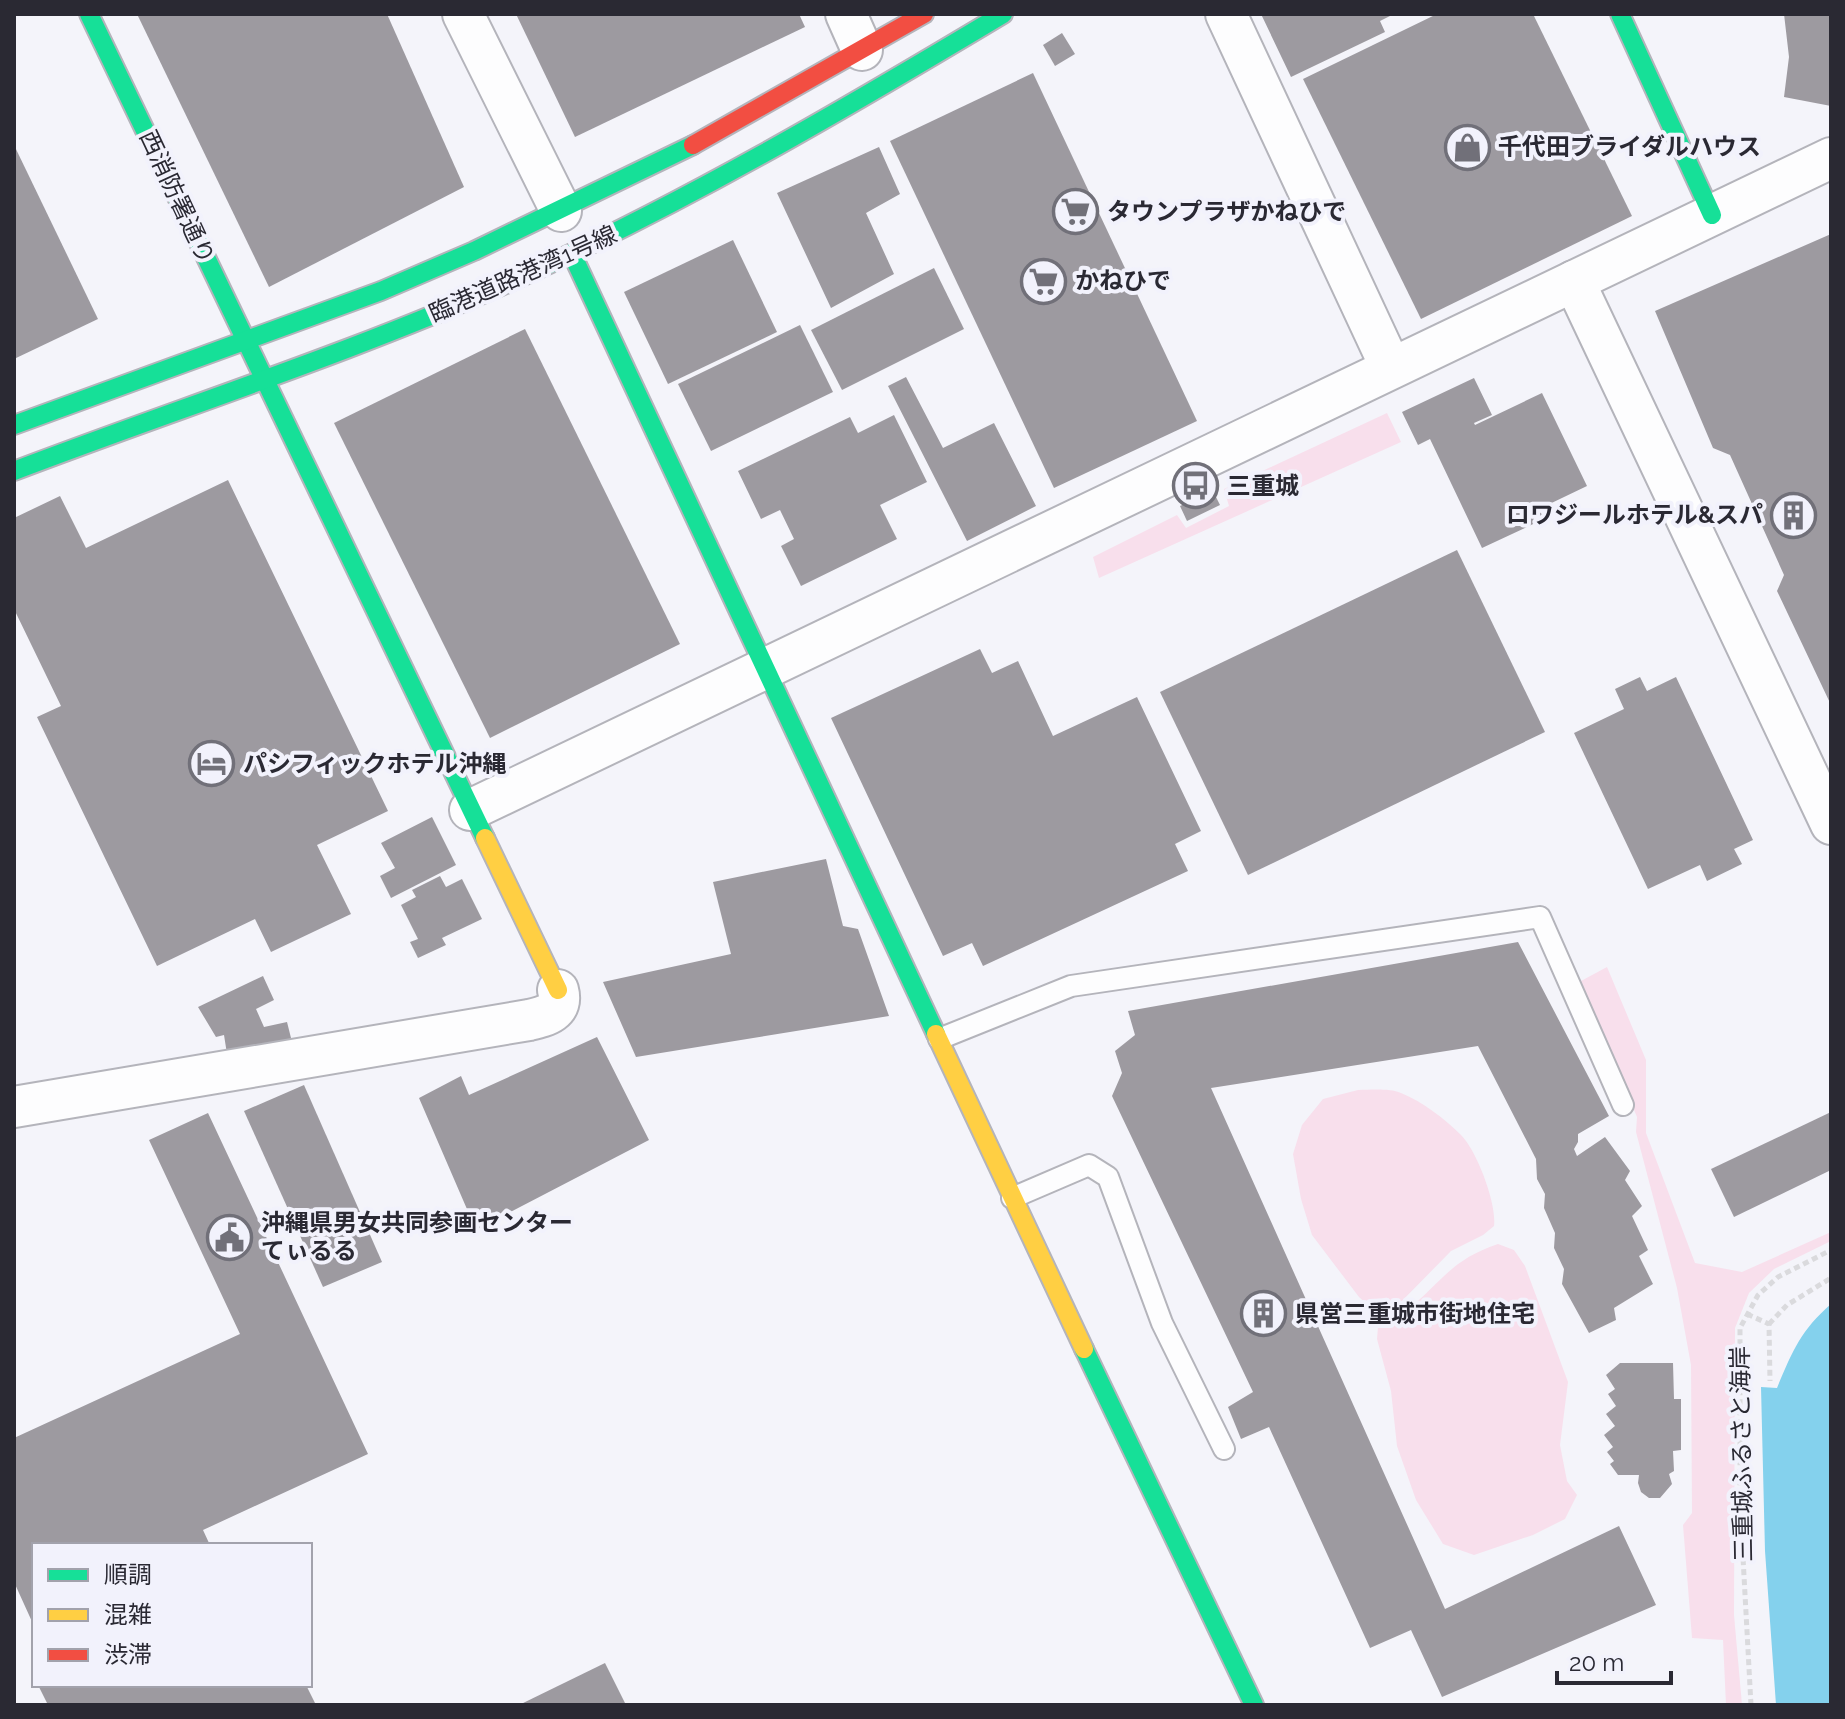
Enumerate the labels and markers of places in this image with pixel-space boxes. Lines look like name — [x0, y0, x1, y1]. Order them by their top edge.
shop icon: 千代田ブライダルハウス — [1443, 123, 1491, 171]
place label: 千代田ブライダルハウス — [1498, 132, 1761, 161]
supermarket icon: タウンプラザかねひで — [1052, 188, 1100, 236]
place label: タウンプラザかねひで — [1107, 197, 1346, 226]
supermarket icon: かねひで — [1020, 257, 1068, 305]
place label: かねひで — [1075, 266, 1171, 295]
bus stop icon: 三重城 — [1172, 462, 1220, 510]
place label: 三重城 — [1227, 471, 1299, 500]
building icon: ロワジールホテル&スパ — [1770, 491, 1818, 539]
place label: ロワジールホテル&スパ — [1506, 500, 1763, 529]
hotel icon: パシフィックホテル沖縄 — [188, 740, 236, 788]
place label: パシフィックホテル沖縄 — [243, 749, 507, 778]
place label: 沖縄県男女共同参画センター てぃるる — [261, 1208, 573, 1265]
public building icon: 沖縄県男女共同参画センター てぃるる — [206, 1213, 254, 1261]
building icon: 県営三重城市街地住宅 — [1240, 1290, 1288, 1338]
place label: 県営三重城市街地住宅 — [1295, 1299, 1535, 1328]

